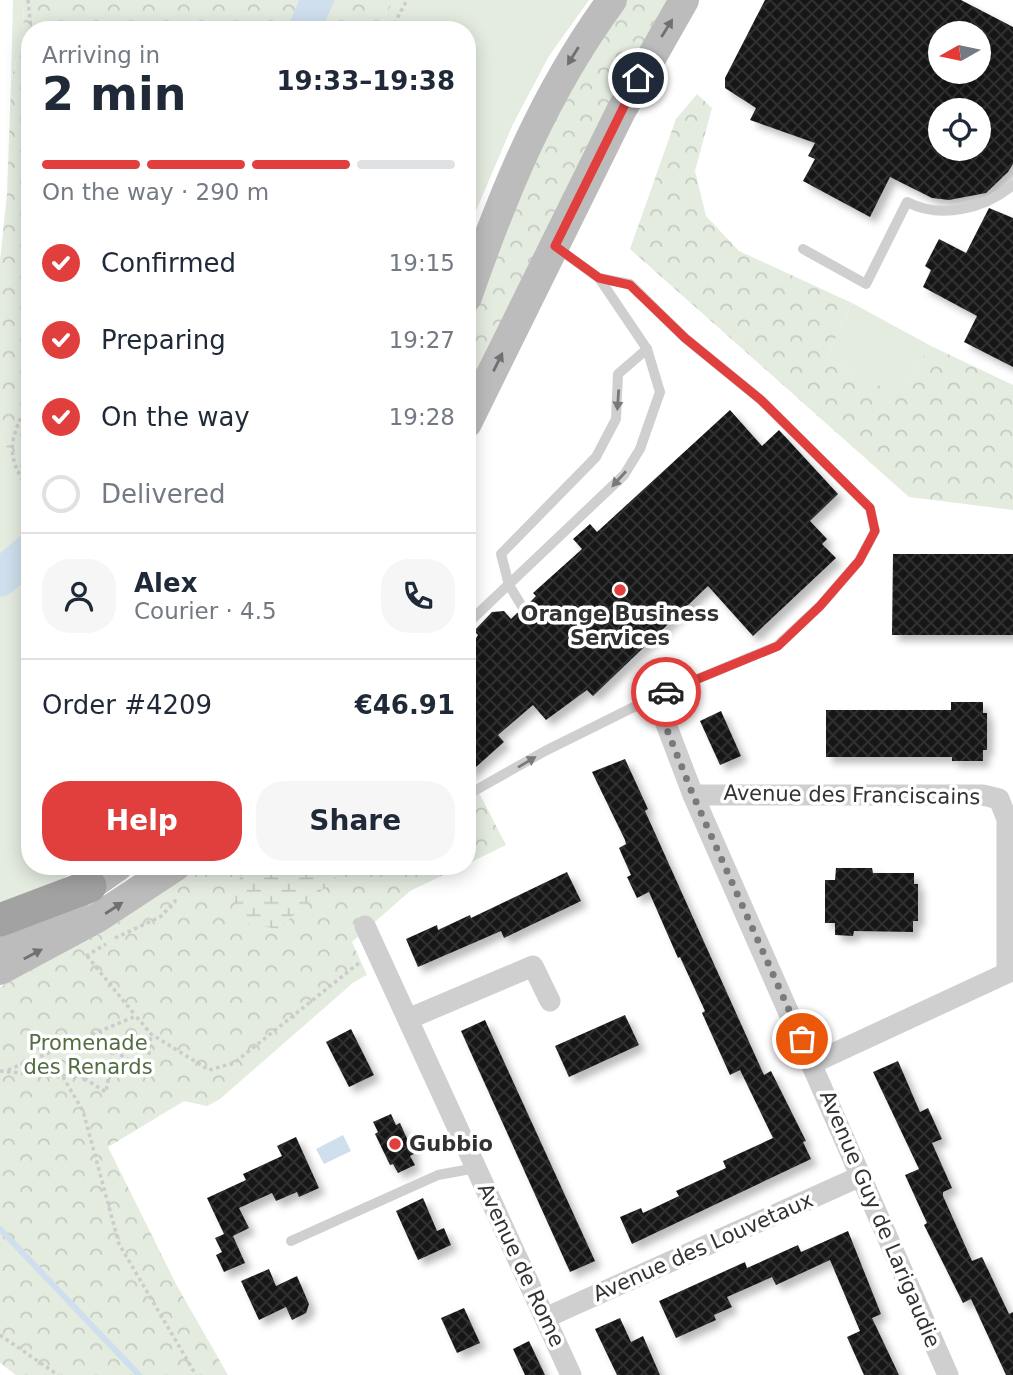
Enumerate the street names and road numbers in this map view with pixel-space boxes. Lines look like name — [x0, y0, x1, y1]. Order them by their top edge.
street label: Avenue des Franciscains — [723, 781, 981, 809]
street label: Avenue Guy de Larigaudie — [815, 1087, 945, 1351]
street label: Avenue de Rome — [473, 1179, 569, 1351]
street label: Avenue des Louvetaux — [589, 1188, 817, 1306]

